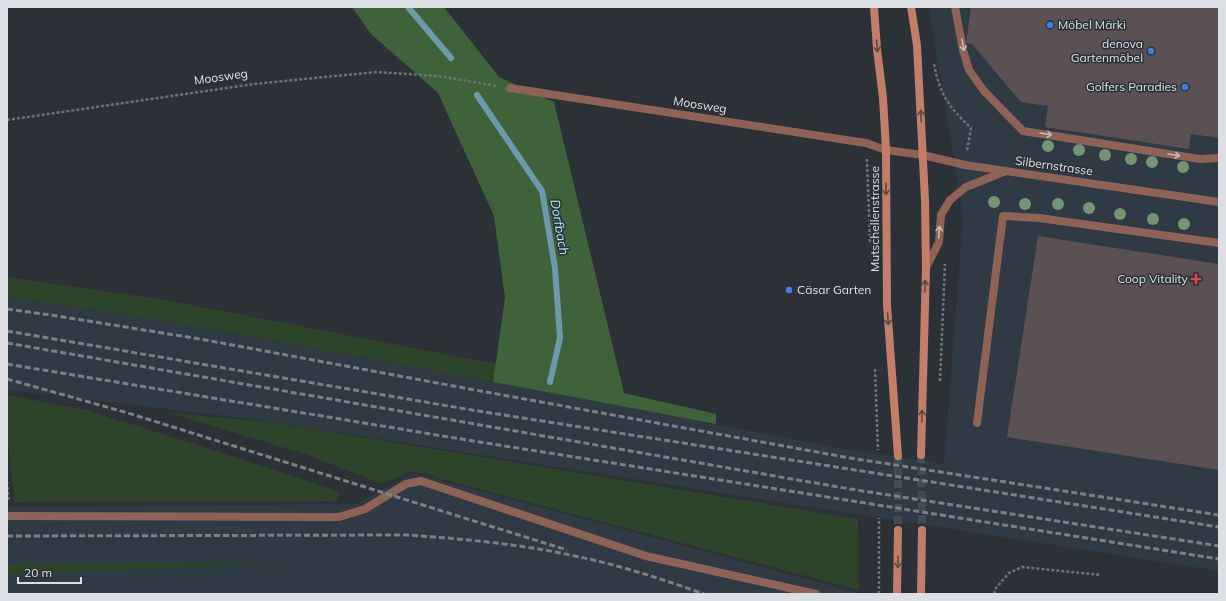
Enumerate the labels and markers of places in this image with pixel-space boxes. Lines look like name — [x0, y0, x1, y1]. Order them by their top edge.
place label: Möbel Märki — [1058, 17, 1126, 32]
marker: Möbel Märki — [1045, 20, 1055, 30]
place label: denova Gartenmöbel — [1071, 36, 1143, 65]
marker: denova Gartenmöbel — [1146, 46, 1156, 56]
place label: Golfers Paradies — [1086, 79, 1177, 94]
marker: Golfers Paradies — [1180, 82, 1190, 92]
place label: Coop Vitality — [1117, 271, 1189, 286]
marker: Coop Vitality — [1191, 274, 1201, 284]
place label: Cäsar Garten — [797, 282, 871, 297]
marker: Cäsar Garten — [784, 285, 794, 295]

